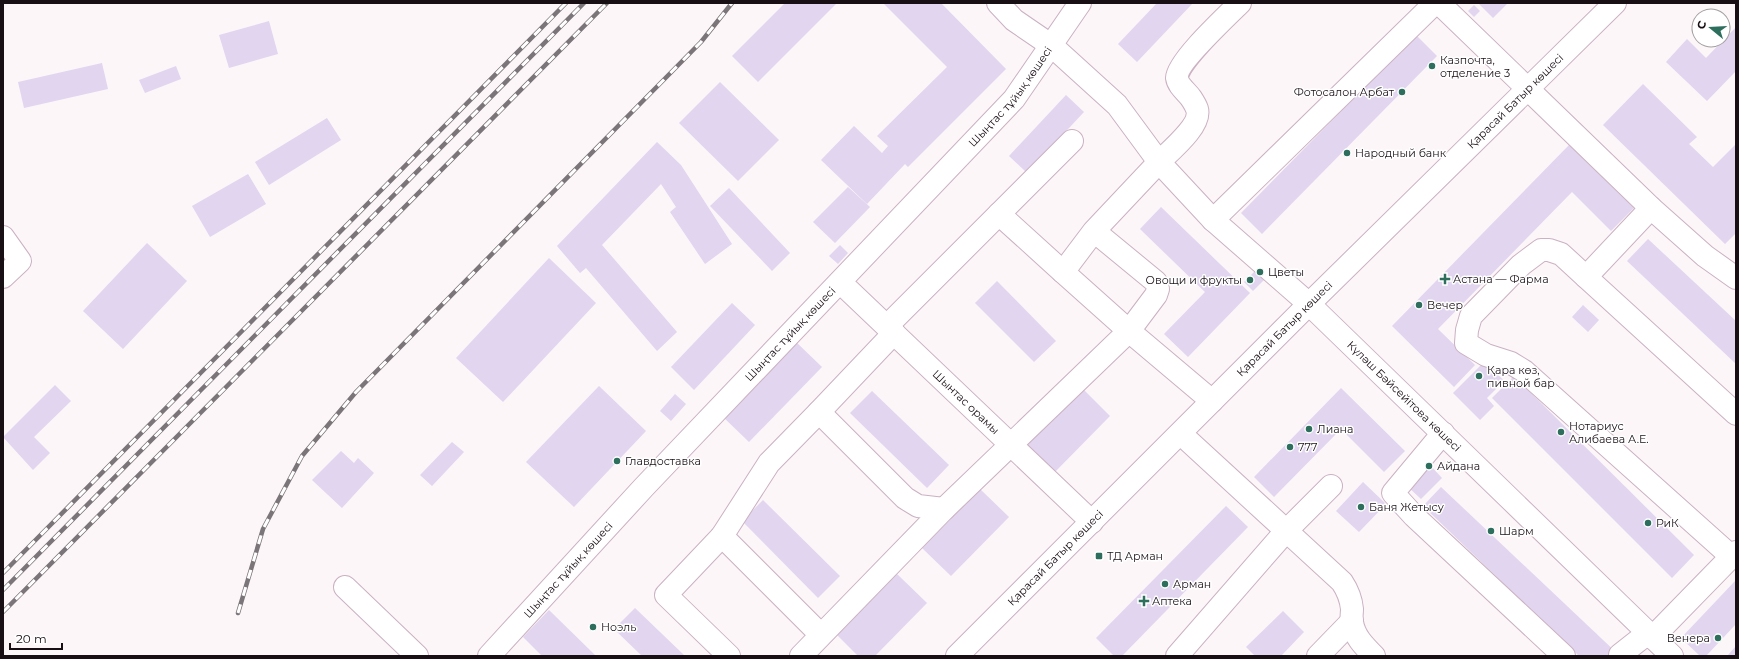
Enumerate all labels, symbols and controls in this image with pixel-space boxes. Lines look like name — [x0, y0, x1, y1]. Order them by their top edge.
north arrow — [1691, 8, 1731, 48]
text: С — [1694, 19, 1709, 31]
street label: Шыңтас тұйық көшесі — [965, 44, 1055, 150]
street label: Қарасай Батыр көшесі — [1464, 51, 1566, 152]
place label: Казпочта, отделение 3 — [1440, 53, 1510, 80]
marker: Казпочта, отделение 3 — [1427, 61, 1437, 71]
place label: Фотосалон Арбат — [1294, 85, 1395, 99]
marker: Фотосалон Арбат — [1397, 87, 1407, 97]
place label: Народный банк — [1355, 146, 1447, 160]
marker: Народный банк — [1342, 148, 1352, 158]
place label: Цветы — [1268, 265, 1304, 279]
marker: Цветы — [1255, 267, 1265, 277]
place label: Астана — Фарма — [1453, 272, 1549, 286]
place label: Овощи и фрукты — [1146, 273, 1242, 287]
marker: Астана — Фарма — [1440, 274, 1450, 284]
marker: Овощи и фрукты — [1245, 275, 1255, 285]
street label: Қарасай Батыр көшесі — [1234, 278, 1335, 379]
street label: Шыңтас тұйық көшесі — [742, 284, 838, 384]
place label: Вечер — [1427, 298, 1463, 312]
marker: Вечер — [1414, 300, 1424, 310]
street label: Күләш Бәйсейітова көшесі — [1344, 338, 1464, 455]
place label: Қара көз, пивной бар — [1487, 363, 1555, 390]
street label: Шынтас орамы — [930, 367, 1002, 437]
marker: Қара көз, пивной бар — [1474, 371, 1484, 381]
place label: Нотариус Алибаева А.Е. — [1569, 419, 1649, 446]
place label: Лиана — [1317, 422, 1353, 436]
marker: Лиана — [1304, 424, 1314, 434]
marker: Нотариус Алибаева А.Е. — [1556, 427, 1566, 437]
place label: 777 — [1298, 440, 1317, 454]
marker: 777 — [1285, 442, 1295, 452]
place label: Главдоставка — [625, 454, 701, 468]
marker: Главдоставка — [612, 456, 622, 466]
place label: Айдана — [1437, 459, 1480, 473]
marker: Айдана — [1424, 461, 1434, 471]
place label: Баня Жетысу — [1369, 500, 1445, 514]
marker: Баня Жетысу — [1356, 502, 1366, 512]
street label: Қарасай Батыр көшесі — [1004, 507, 1106, 609]
place label: РиК — [1656, 516, 1679, 530]
marker: РиК — [1643, 518, 1653, 528]
street label: Шыңтас тұйық көшесі — [521, 519, 616, 621]
place label: Шарм — [1499, 524, 1534, 538]
marker: Шарм — [1486, 526, 1496, 536]
place label: ТД Арман — [1107, 549, 1163, 563]
marker: ТД Арман — [1094, 551, 1104, 561]
place label: Арман — [1173, 577, 1211, 591]
marker: Арман — [1160, 579, 1170, 589]
place label: Аптека — [1152, 594, 1192, 608]
marker: Аптека — [1139, 596, 1149, 606]
place label: Ноэль — [601, 620, 636, 634]
marker: Ноэль — [588, 622, 598, 632]
scale bar — [10, 625, 62, 651]
text: 20 m — [16, 631, 47, 646]
place label: Венера — [1667, 631, 1710, 645]
marker: Венера — [1713, 633, 1723, 643]

